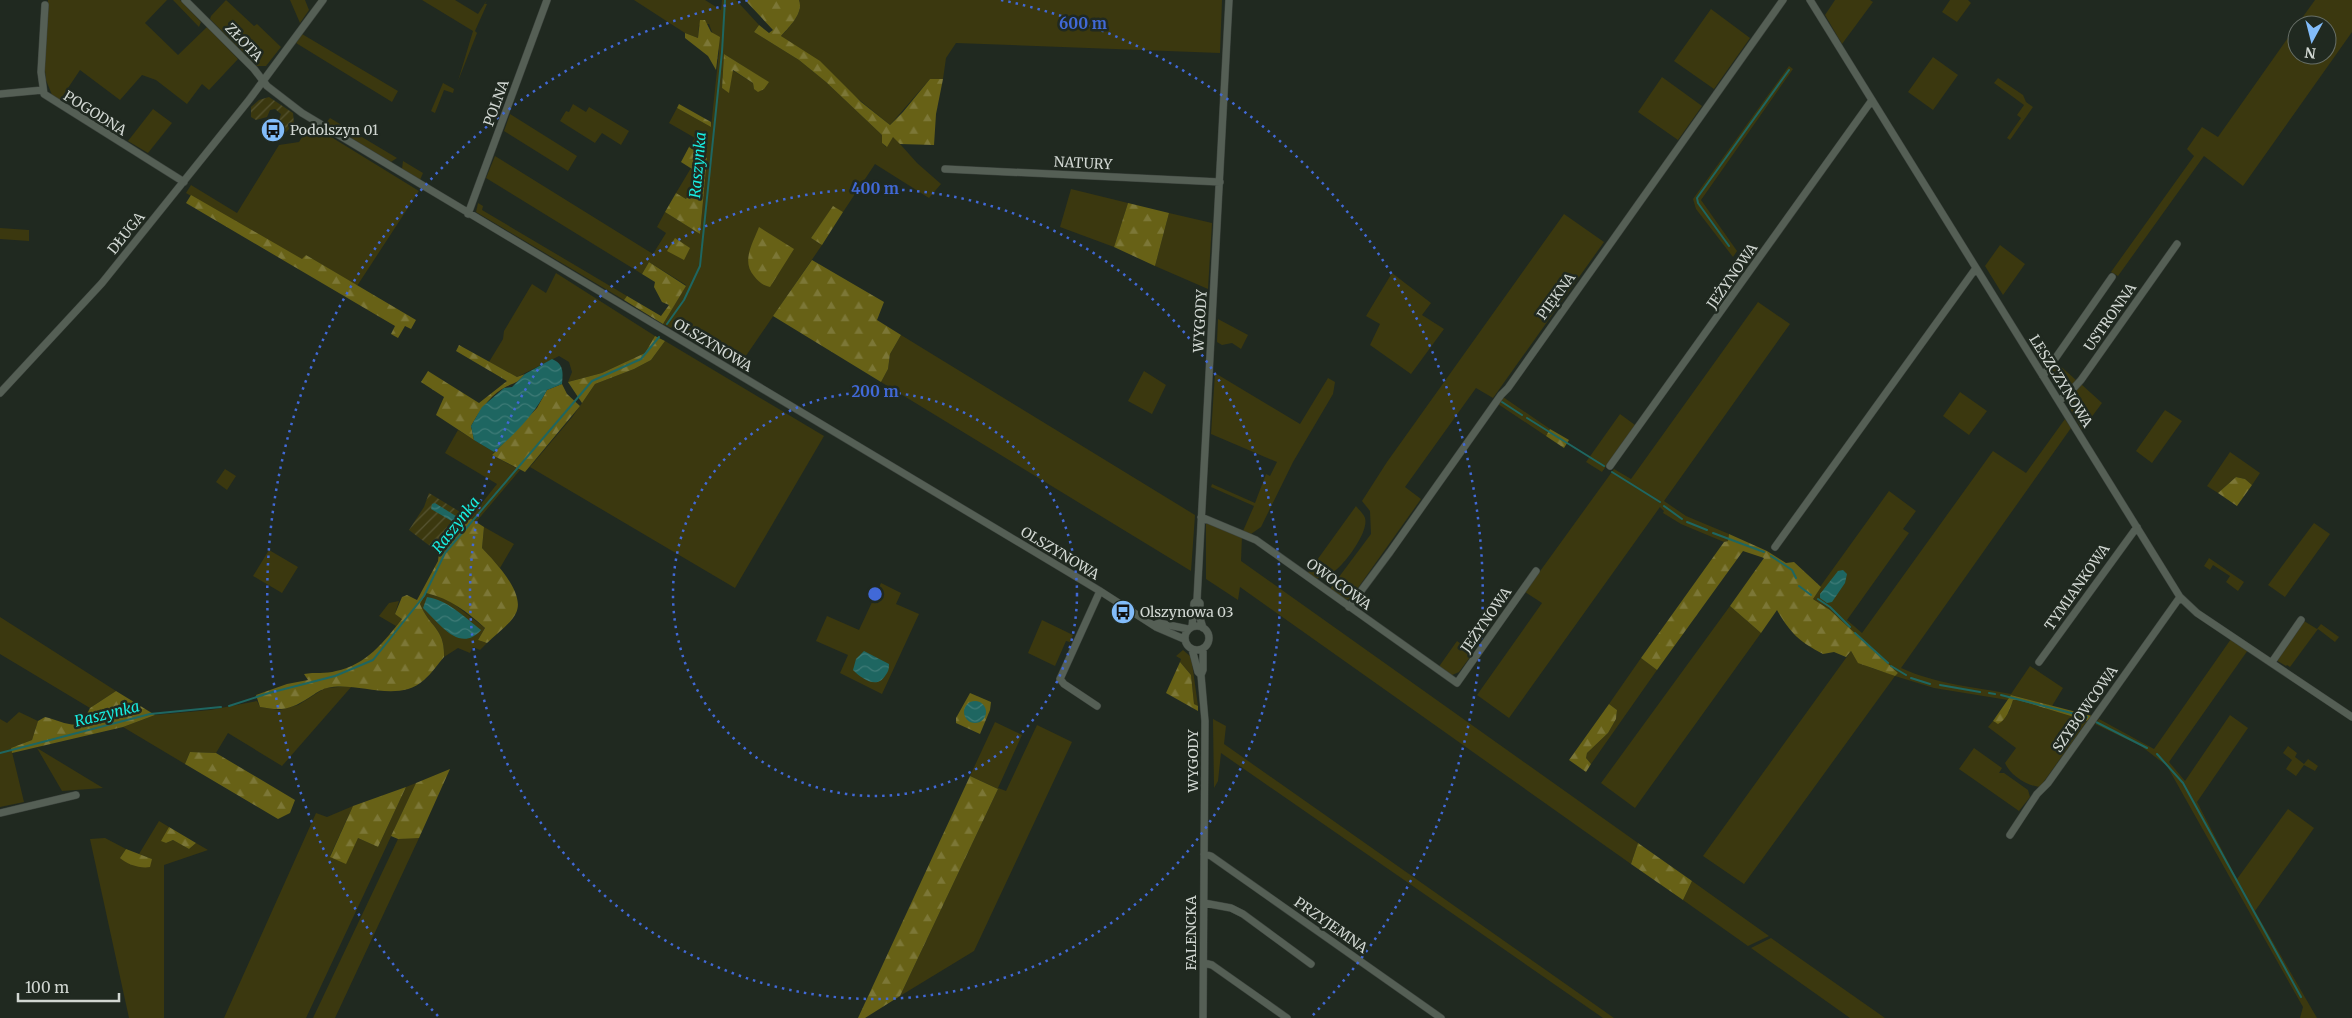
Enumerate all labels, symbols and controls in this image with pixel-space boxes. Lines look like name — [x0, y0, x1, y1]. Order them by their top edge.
text: 600 m — [1059, 14, 1107, 33]
north arrow — [2287, 15, 2337, 65]
street label: ZŁOTA — [221, 19, 267, 65]
text: N — [2304, 43, 2317, 63]
street label: POLNA — [479, 77, 513, 129]
street label: POGODNA — [60, 87, 130, 140]
bus stop icon: Podolszyn 01 — [260, 117, 286, 143]
place label: Podolszyn 01 — [290, 121, 378, 139]
water label: Raszynka — [685, 131, 710, 199]
street label: NATURY — [1053, 152, 1114, 174]
text: 400 m — [851, 179, 899, 198]
street label: DŁUGA — [104, 208, 149, 258]
street label: JEŻYNOWA — [1702, 240, 1761, 313]
street label: PIĘKNA — [1533, 269, 1579, 323]
street label: USTRONNA — [2080, 279, 2140, 355]
street label: WYGODY — [1189, 288, 1211, 354]
street label: OLSZYNOWA — [670, 314, 756, 376]
street label: LESZCZYNOWA — [2025, 331, 2097, 431]
text: 200 m — [851, 382, 899, 401]
water label: Raszynka — [428, 493, 484, 557]
street label: OLSZYNOWA — [1017, 522, 1103, 584]
street label: TYMIANKOWA — [2041, 540, 2114, 634]
street label: OWOCOWA — [1303, 554, 1375, 614]
street label: JEŻYNOWA — [1456, 584, 1515, 657]
centre of rings — [866, 585, 884, 603]
bus stop icon: Olszynowa 03 — [1110, 599, 1136, 625]
place label: Olszynowa 03 — [1140, 603, 1233, 621]
street label: SZYBOWCOWA — [2048, 662, 2122, 756]
water label: Raszynka — [72, 696, 141, 731]
street label: WYGODY — [1184, 728, 1202, 794]
street label: PRZYJEMNA — [1291, 893, 1371, 957]
street label: FALENCKA — [1182, 895, 1200, 971]
scale bar — [18, 970, 119, 1002]
text: 100 m — [25, 978, 69, 997]

